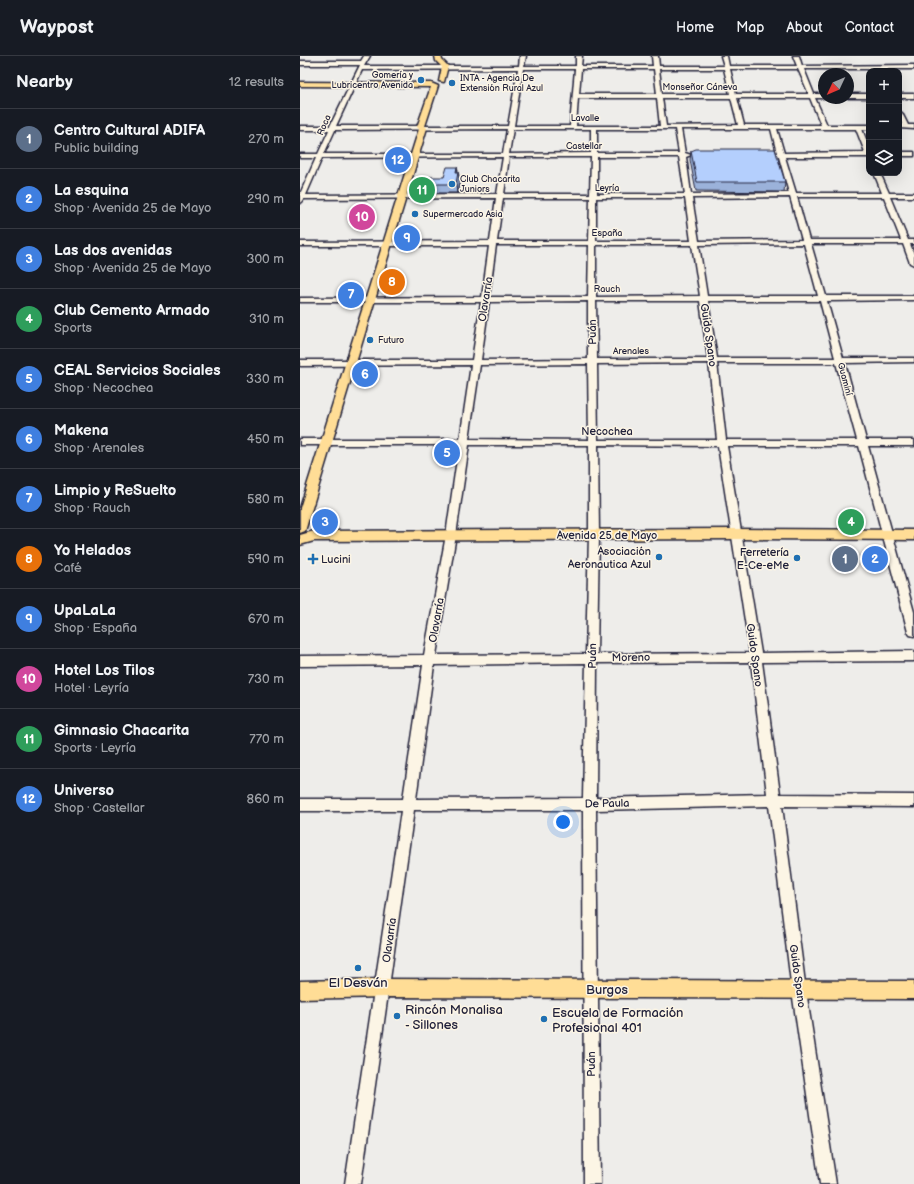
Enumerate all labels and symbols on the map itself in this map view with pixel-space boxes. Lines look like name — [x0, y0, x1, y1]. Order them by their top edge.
north arrow — [818, 68, 854, 104]
place label: Gomería y Lubricentro Avenida — [332, 70, 414, 91]
place label: INTA - Agencia De Extensión Rural Azul — [460, 73, 543, 94]
marker: Gomería y Lubricentro Avenida — [416, 75, 426, 85]
marker: INTA - Agencia De Extensión Rural Azul — [447, 78, 457, 88]
street label: Monseñor Cáneva — [663, 82, 737, 93]
street label: Roca — [315, 113, 334, 137]
street label: Lavalle — [571, 113, 600, 124]
street label: Castellar — [566, 141, 603, 152]
pin: 12 — [385, 145, 411, 175]
place label: Club Chacarita Juniors — [460, 174, 520, 195]
pin: 11 — [409, 175, 435, 205]
marker: Club Chacarita Juniors — [447, 179, 457, 189]
street label: Leyría — [595, 183, 619, 194]
pin: 10 — [349, 202, 375, 232]
marker: Supermercado Asia — [410, 209, 420, 219]
place label: Supermercado Asia — [423, 209, 503, 220]
pin: 9 — [394, 223, 420, 253]
street label: España — [592, 228, 622, 239]
pin: 8 — [379, 267, 405, 297]
street label: Olavarría — [476, 276, 495, 322]
pin: 7 — [338, 280, 364, 310]
street label: Rauch — [594, 284, 620, 295]
street label: Guido Spano — [698, 302, 719, 368]
street label: Puán — [586, 319, 599, 345]
marker: Futuro — [365, 335, 375, 345]
place label: Futuro — [378, 335, 404, 346]
street label: Arenales — [613, 346, 649, 357]
pin: 6 — [352, 359, 378, 389]
street label: Guaminí — [835, 361, 854, 398]
street label: Necochea — [581, 425, 633, 438]
pin: 5 — [434, 438, 460, 468]
pin: 3 — [312, 507, 338, 537]
pin: 4 — [838, 507, 864, 537]
street label: Avenida 25 de Mayo — [557, 529, 657, 542]
pin: 1 — [832, 544, 858, 574]
pin: 2 — [862, 544, 888, 574]
place label: Asociación Aeronautica Azul — [568, 545, 651, 571]
place label: Ferretería E-Ce-eMe — [737, 546, 789, 572]
marker: Asociación Aeronautica Azul — [654, 552, 664, 562]
place label: Lucini — [321, 553, 351, 566]
marker: Ferretería E-Ce-eMe — [792, 553, 802, 563]
marker: Lucini — [308, 554, 318, 564]
street label: Olavarría — [426, 597, 447, 643]
street label: Guido Spano — [744, 622, 765, 688]
street label: Puán — [586, 643, 599, 669]
street label: Moreno — [612, 651, 650, 664]
street label: De Paula — [585, 797, 630, 810]
your location — [553, 812, 573, 832]
street label: Olavarría — [380, 917, 399, 963]
street label: Guido Spano — [787, 943, 808, 1009]
marker: El Desván — [353, 963, 363, 973]
place label: El Desván — [328, 975, 388, 991]
street label: Burgos — [586, 982, 629, 998]
place label: Rincón Monalisa - Sillones — [405, 1002, 503, 1033]
place label: Escuela de Formación Profesional 401 — [552, 1005, 683, 1036]
marker: Rincón Monalisa - Sillones — [392, 1011, 402, 1021]
marker: Escuela de Formación Profesional 401 — [539, 1014, 549, 1024]
street label: Puán — [585, 1051, 598, 1077]

